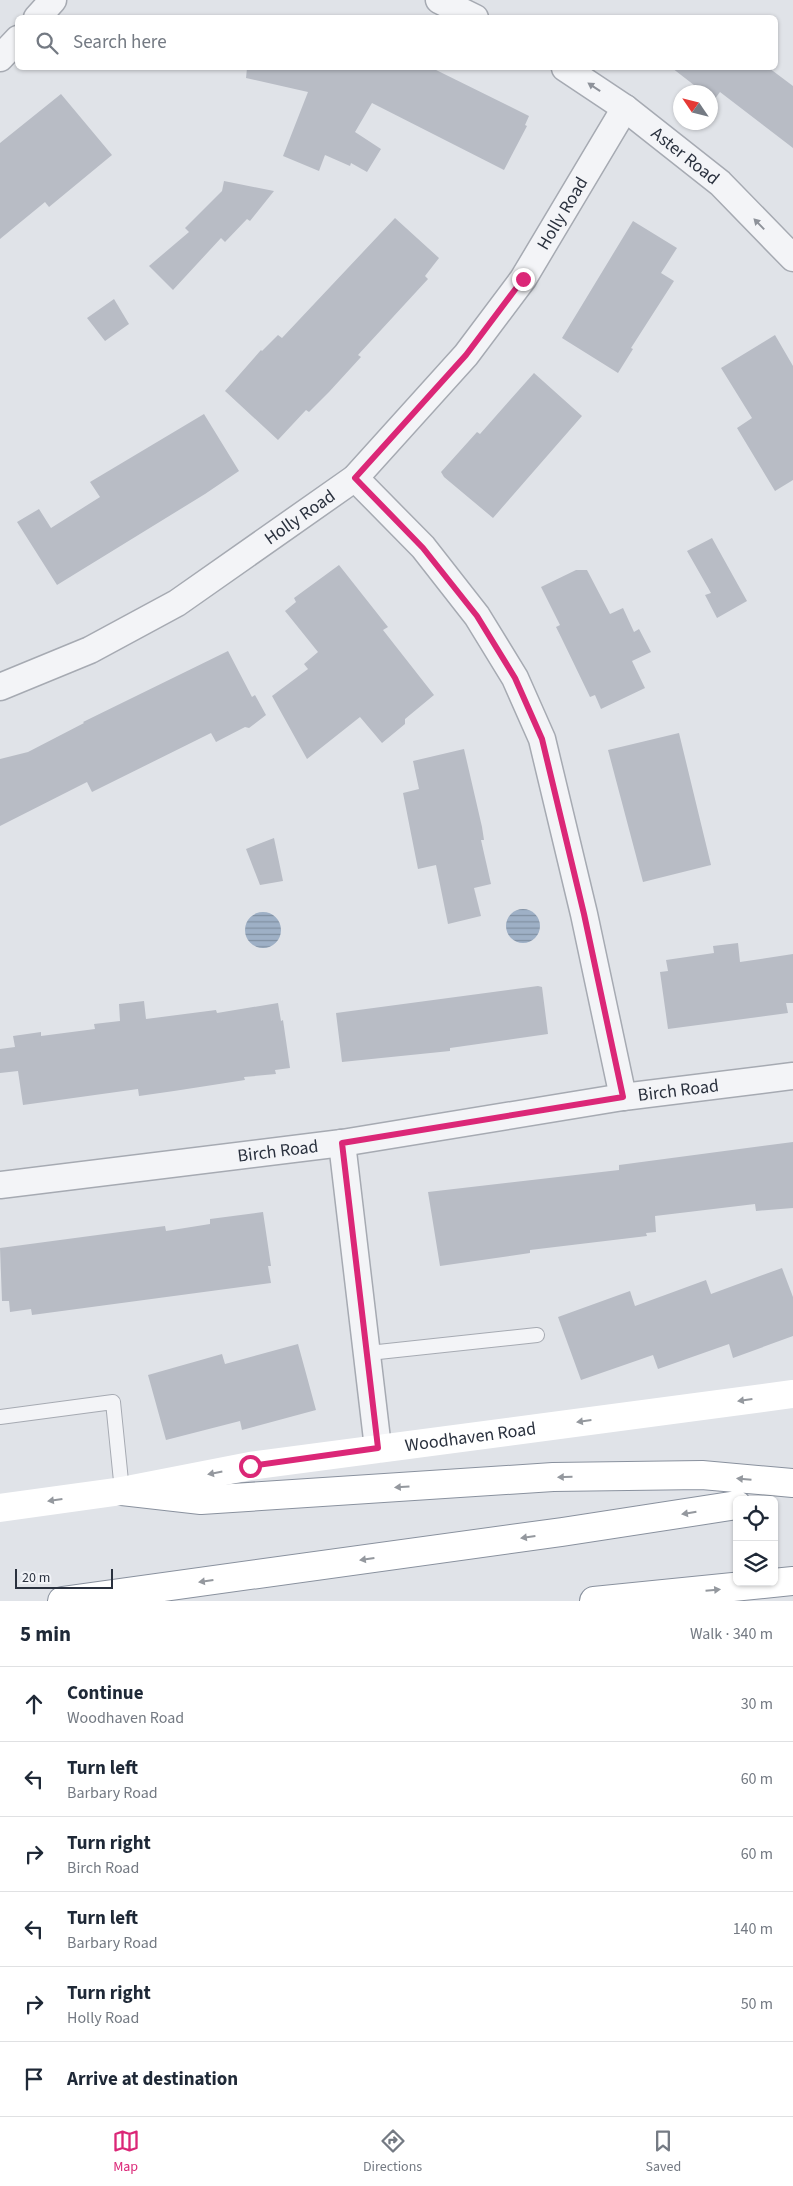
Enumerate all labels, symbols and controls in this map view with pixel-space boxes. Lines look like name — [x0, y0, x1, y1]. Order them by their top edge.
search box — [15, 15, 778, 70]
icon: search — [33, 29, 61, 57]
text: Search here — [73, 29, 167, 56]
one-way arrow — [587, 82, 600, 92]
north arrow — [673, 85, 718, 130]
street label: Aster Road — [646, 121, 725, 190]
street label: Holly Road — [531, 172, 594, 255]
one-way arrow — [753, 218, 765, 230]
route end — [512, 268, 535, 291]
street label: Holly Road — [259, 483, 340, 551]
street label: Birch Road — [636, 1073, 720, 1108]
street label: Birch Road — [236, 1134, 320, 1168]
one-way arrow — [736, 1396, 752, 1404]
street label: Woodhaven Road — [403, 1416, 538, 1458]
one-way arrow — [575, 1417, 591, 1425]
route start — [239, 1455, 262, 1478]
one-way arrow — [207, 1469, 222, 1477]
one-way arrow — [556, 1473, 572, 1481]
one-way arrow — [736, 1475, 752, 1483]
one-way arrow — [394, 1483, 410, 1491]
one-way arrow — [46, 1496, 62, 1504]
map controls — [733, 1496, 778, 1586]
button: locate — [733, 1496, 778, 1541]
one-way arrow — [680, 1509, 696, 1517]
one-way arrow — [520, 1533, 536, 1541]
button: layers — [733, 1541, 778, 1586]
one-way arrow — [359, 1555, 375, 1563]
scale bar — [15, 1566, 112, 1589]
text: 20 m — [22, 1568, 50, 1588]
one-way arrow — [198, 1577, 214, 1585]
one-way arrow — [705, 1586, 721, 1594]
text: 5 min — [20, 1619, 71, 1649]
text: Walk · 340 m — [690, 1623, 773, 1645]
text: Continue — [67, 1680, 144, 1707]
icon: ahead — [20, 1690, 48, 1718]
text: 30 m — [741, 1693, 773, 1715]
text: Woodhaven Road — [67, 1707, 184, 1729]
text: Turn left — [67, 1755, 138, 1782]
icon: left — [20, 1765, 48, 1793]
text: 60 m — [741, 1768, 773, 1790]
text: Barbary Road — [67, 1782, 158, 1804]
text: Turn right — [67, 1830, 151, 1857]
icon: right — [20, 1840, 48, 1868]
text: 60 m — [741, 1843, 773, 1865]
text: Birch Road — [67, 1857, 139, 1879]
text: Turn left — [67, 1905, 138, 1932]
icon: left — [20, 1915, 48, 1943]
text: 140 m — [733, 1918, 773, 1940]
text: Barbary Road — [67, 1932, 158, 1954]
text: Turn right — [67, 1980, 151, 2007]
icon: right — [20, 1990, 48, 2018]
text: 50 m — [741, 1993, 773, 2015]
text: Holly Road — [67, 2007, 139, 2029]
icon: arrive — [20, 2065, 48, 2093]
text: Arrive at destination — [67, 2066, 238, 2093]
tab: Map — [112, 2127, 140, 2177]
tab: Directions — [363, 2127, 422, 2177]
tab: Saved — [646, 2127, 681, 2177]

